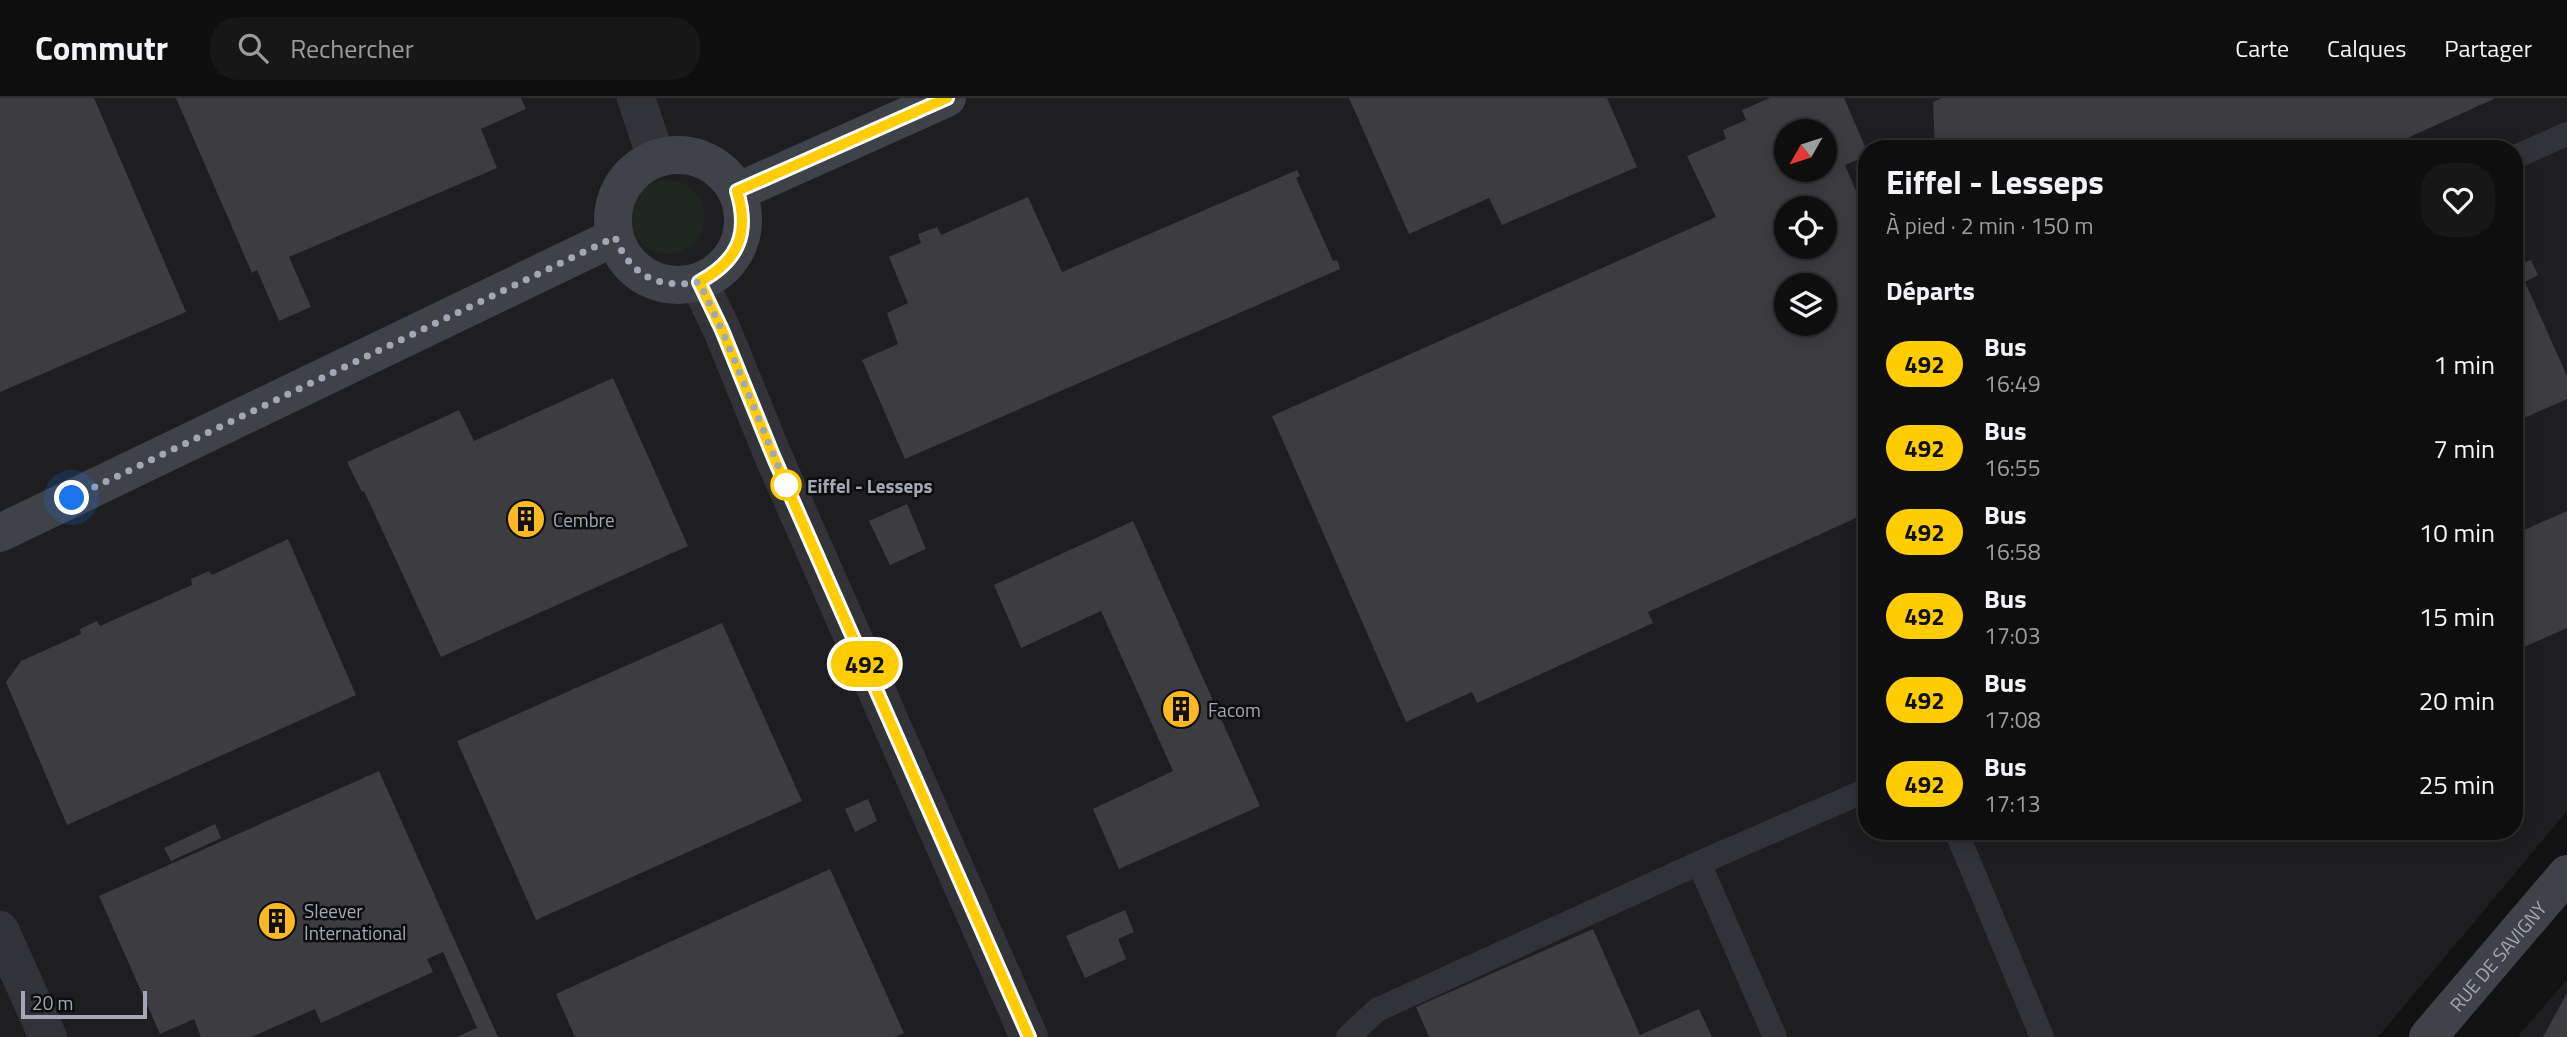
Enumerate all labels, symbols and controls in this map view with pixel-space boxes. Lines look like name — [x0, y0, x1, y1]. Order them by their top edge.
search box — [210, 17, 700, 80]
text: Commutr — [35, 23, 168, 73]
icon: search — [234, 29, 272, 67]
text: Rechercher — [290, 29, 414, 68]
text: Carte — [2235, 30, 2289, 66]
text: Calques — [2327, 30, 2406, 66]
text: Partager — [2444, 30, 2532, 66]
north arrow — [1774, 119, 1838, 182]
map controls — [1774, 119, 1837, 336]
text: Eiffel - Lesseps — [1886, 157, 2104, 207]
button: heart — [2421, 163, 2495, 237]
button: locate — [1774, 196, 1837, 259]
text: À pied · 2 min · 150 m — [1886, 208, 2093, 243]
text: Départs — [1886, 271, 1975, 310]
button: layers — [1774, 273, 1837, 336]
text: Bus — [1984, 327, 2026, 366]
text: 1 min — [2433, 345, 2495, 384]
text: 492 — [1904, 346, 1945, 382]
text: 16:49 — [1984, 366, 2041, 401]
text: Bus — [1984, 411, 2026, 450]
text: 7 min — [2433, 429, 2495, 468]
text: 492 — [1904, 430, 1945, 466]
text: 16:55 — [1984, 450, 2041, 485]
marker: Eiffel - Lesseps — [771, 470, 801, 500]
place label: Eiffel - Lesseps — [807, 471, 932, 500]
your location — [54, 480, 89, 515]
text: Bus — [1984, 495, 2026, 534]
building icon: Cembre — [505, 498, 547, 540]
place label: Cembre — [553, 505, 615, 534]
text: 10 min — [2419, 513, 2495, 552]
text: 492 — [1904, 514, 1945, 550]
text: 16:58 — [1984, 534, 2041, 569]
text: Bus — [1984, 579, 2026, 618]
text: 15 min — [2419, 597, 2495, 636]
text: 492 — [1904, 598, 1945, 634]
text: 17:03 — [1984, 618, 2041, 653]
line badge: 492 — [825, 641, 905, 687]
text: 492 — [845, 646, 885, 682]
text: Bus — [1984, 663, 2026, 702]
text: 20 min — [2419, 681, 2495, 720]
text: 492 — [1904, 682, 1945, 718]
building icon: Facom — [1160, 688, 1202, 730]
place label: Facom — [1208, 695, 1261, 724]
text: 17:08 — [1984, 702, 2041, 737]
text: Bus — [1984, 747, 2026, 786]
text: 25 min — [2419, 765, 2495, 804]
text: 492 — [1904, 766, 1945, 802]
text: 17:13 — [1984, 786, 2041, 821]
street label: RUE DE SAVIGNY — [2442, 893, 2553, 1017]
place label: Sleever International — [304, 896, 406, 947]
building icon: Sleever International — [256, 900, 298, 942]
scale bar — [21, 988, 147, 1020]
text: 20 m — [32, 988, 73, 1017]

